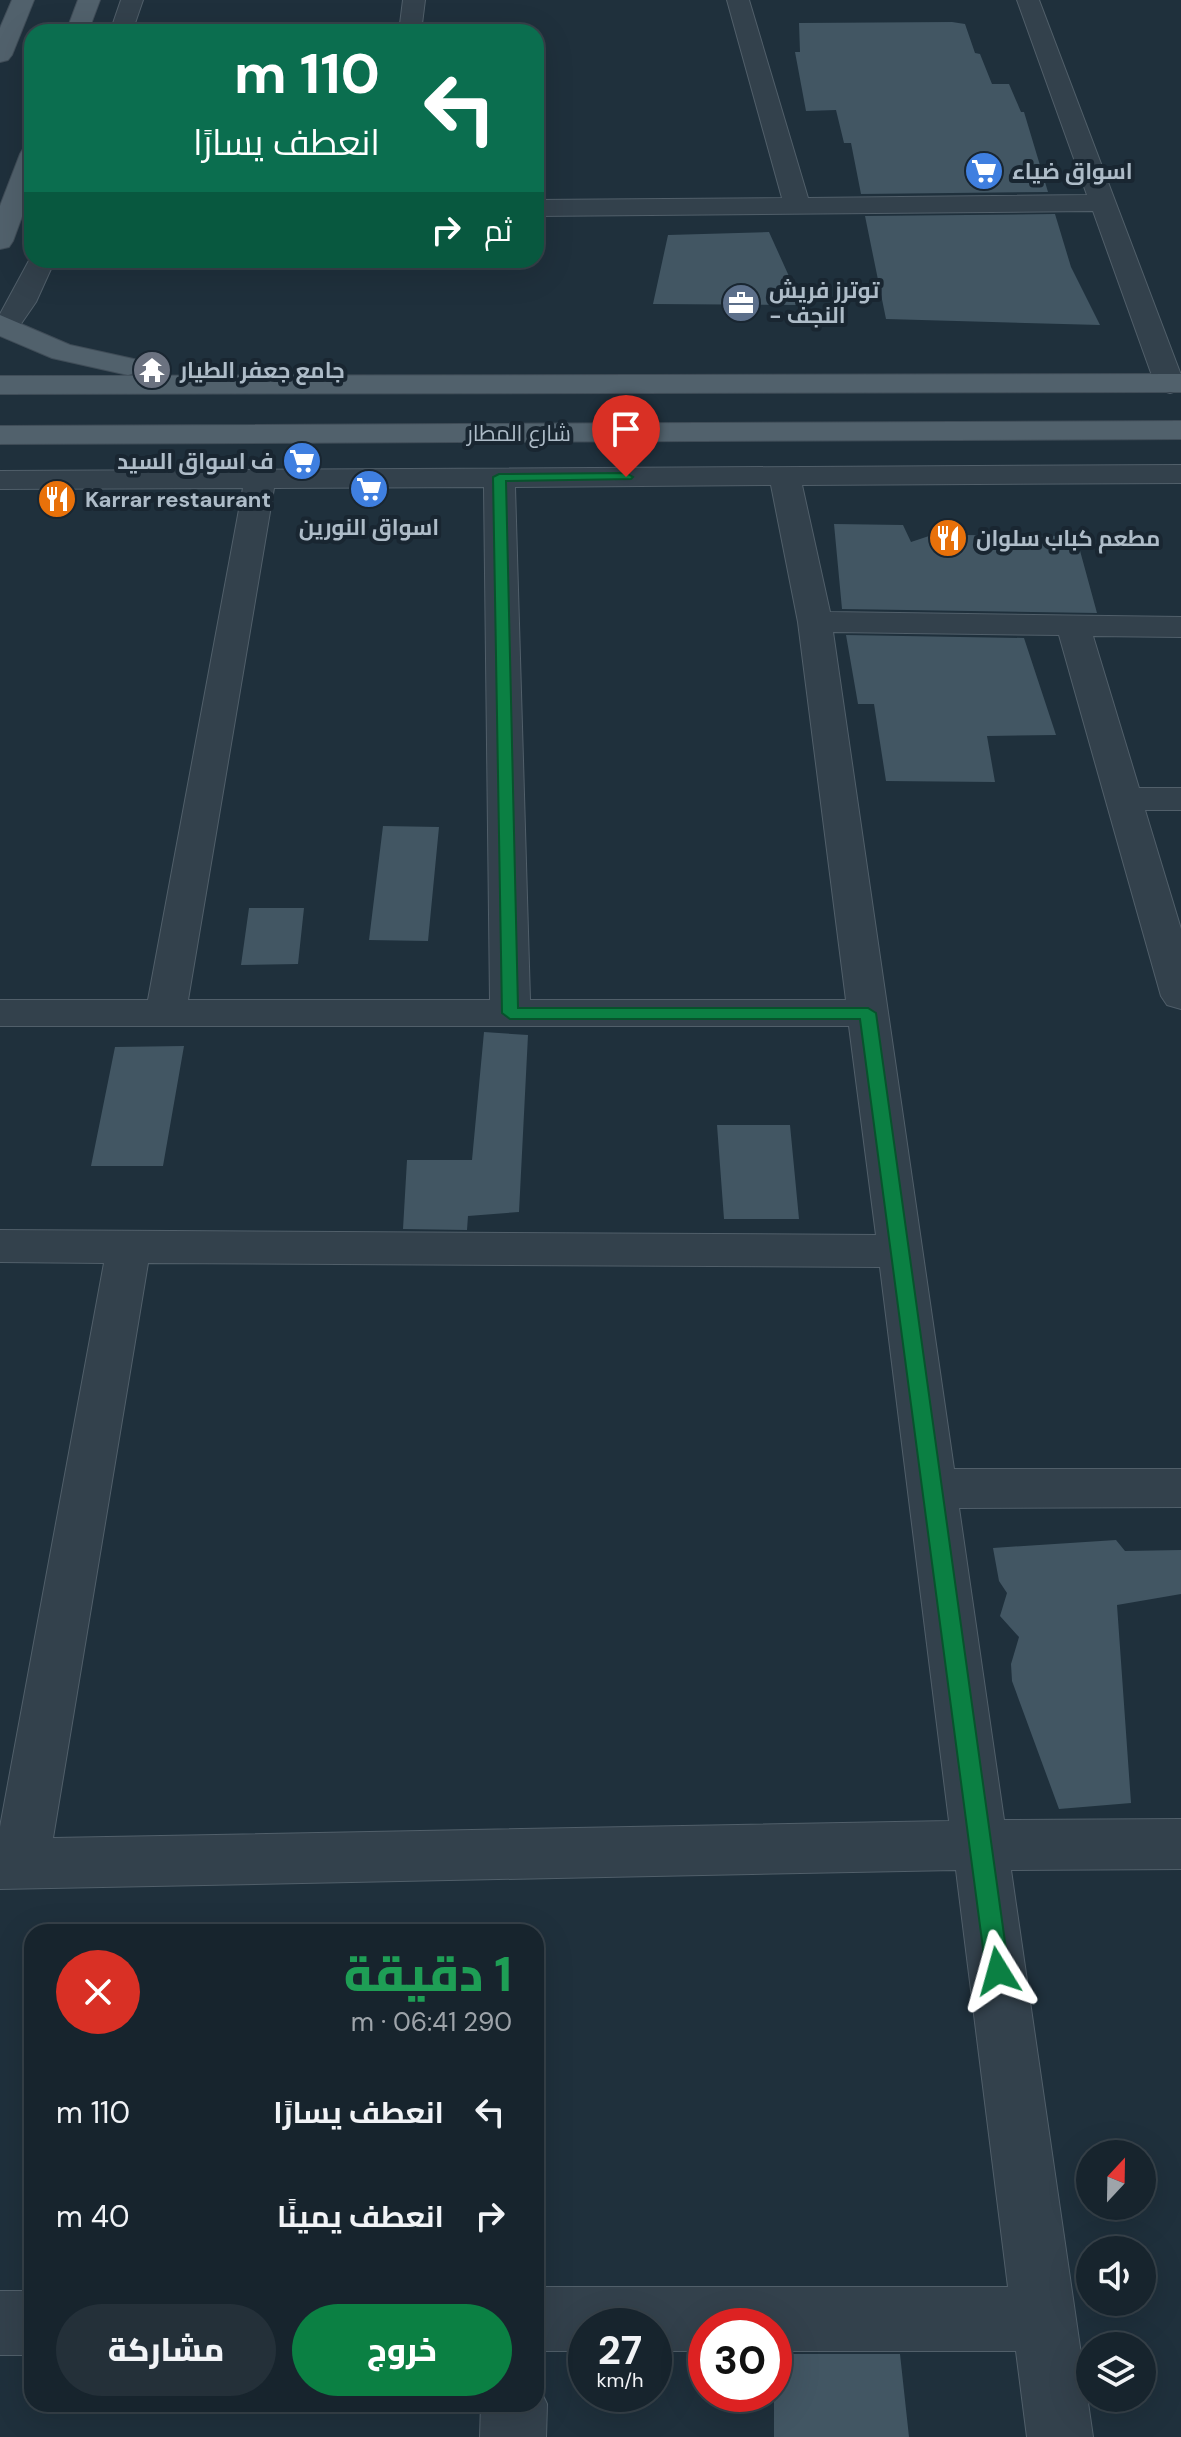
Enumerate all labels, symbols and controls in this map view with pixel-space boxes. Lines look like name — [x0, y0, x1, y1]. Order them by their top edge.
text: 110 m — [234, 37, 380, 110]
icon: left — [408, 56, 512, 160]
text: انعطف يسارًا — [193, 119, 380, 166]
supermarket icon: اسواق ضياء — [963, 150, 1005, 192]
place label: اسواق ضياء — [1012, 157, 1133, 186]
icon: right — [424, 208, 468, 252]
text: ثم — [484, 211, 512, 250]
place label: توترز فريش - النجف — [769, 276, 880, 330]
office icon: توترز فريش - النجف — [720, 282, 762, 324]
temple icon: جامع جعفر الطيار — [131, 349, 173, 391]
place label: جامع جعفر الطيار — [179, 356, 345, 385]
pin — [592, 395, 660, 477]
icon: arrive — [604, 407, 648, 451]
street label: شارع المطار — [465, 419, 571, 448]
supermarket icon: ف اسواق السيد — [281, 440, 323, 482]
place label: ف اسواق السيد — [117, 447, 274, 476]
supermarket icon: اسواق النورين — [348, 468, 390, 510]
restaurant icon: Karrar restaurant — [36, 478, 78, 520]
place label: Karrar restaurant — [85, 485, 271, 514]
place label: اسواق النورين — [299, 513, 439, 542]
restaurant icon: مطعم كباب سلوان — [927, 517, 969, 559]
place label: مطعم كباب سلوان — [976, 524, 1160, 554]
position arrow — [956, 1929, 1040, 2013]
text: 1 دقيقة — [344, 1943, 512, 2006]
button: close — [56, 1950, 140, 2034]
text: 290 m · 06:41 — [351, 2005, 512, 2039]
icon: left — [468, 2090, 512, 2134]
text: 110 m — [56, 2093, 130, 2132]
text: انعطف يسارًا — [273, 2093, 444, 2132]
north arrow — [1076, 2140, 1156, 2220]
map controls — [1076, 2140, 1156, 2412]
icon: right — [468, 2194, 512, 2238]
text: 40 m — [56, 2197, 129, 2236]
text: انعطف يمينًا — [277, 2197, 444, 2236]
button: sound — [1076, 2236, 1156, 2316]
button: مشاركة — [56, 2304, 276, 2396]
button: خروج — [292, 2304, 512, 2396]
speed limit sign: 30 — [688, 2308, 792, 2412]
text: 27 — [598, 2324, 642, 2376]
button: layers — [1076, 2332, 1156, 2412]
text: km/h — [596, 2367, 644, 2393]

